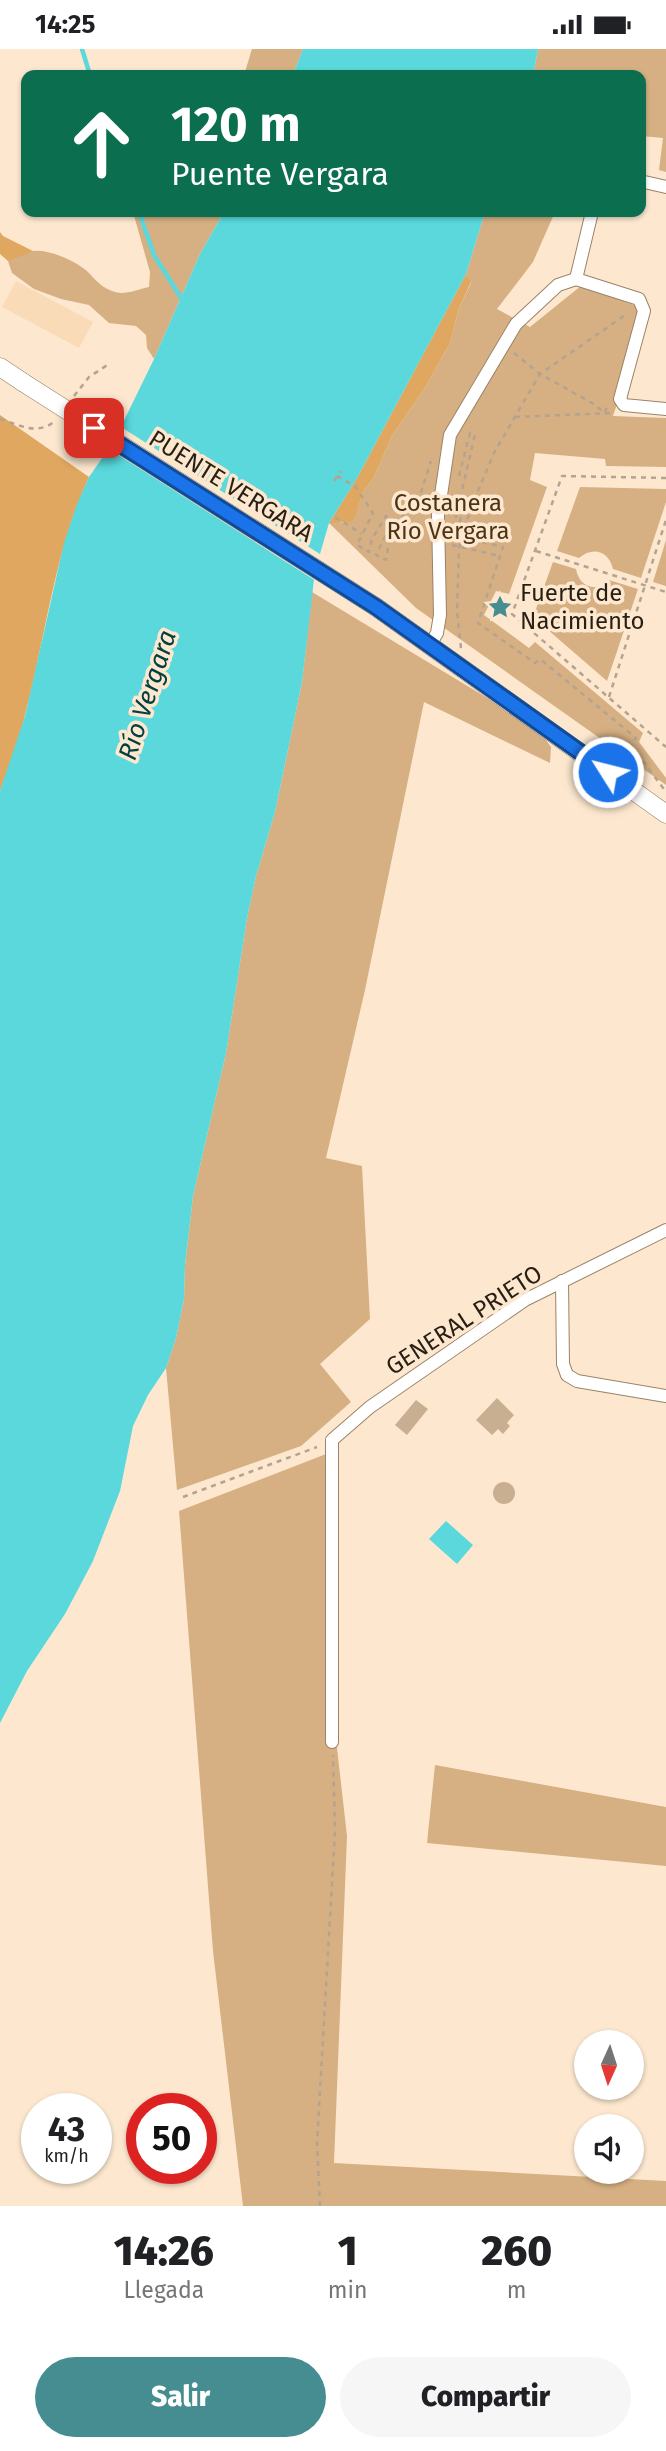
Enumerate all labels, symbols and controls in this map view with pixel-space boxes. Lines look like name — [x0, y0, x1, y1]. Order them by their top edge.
text: 14:25 — [35, 9, 95, 40]
text: 120 m — [171, 95, 301, 154]
icon: ahead — [56, 98, 147, 189]
text: Puente Vergara — [171, 155, 389, 193]
pin — [64, 398, 124, 458]
icon: arrive — [75, 409, 113, 447]
street label: PUENTE VERGARA — [144, 424, 318, 548]
park label: Costanera Río Vergara — [387, 489, 509, 545]
place label: Fuerte de Nacimiento — [520, 579, 645, 635]
place icon: Fuerte de Nacimiento — [486, 593, 514, 621]
water label: Río Vergara — [112, 626, 183, 764]
position arrow — [571, 735, 645, 809]
street label: GENERAL PRIETO — [381, 1259, 547, 1381]
north arrow — [574, 2030, 644, 2100]
map controls — [574, 2030, 644, 2184]
speed limit sign: 50 — [126, 2093, 217, 2184]
text: 43 — [48, 2108, 85, 2150]
button: sound — [574, 2114, 644, 2184]
text: km/h — [44, 2145, 89, 2167]
text: 14:26 — [114, 2226, 214, 2276]
text: 1 — [338, 2226, 358, 2276]
text: 260 — [481, 2226, 552, 2276]
text: Llegada — [124, 2276, 204, 2304]
text: min — [328, 2276, 367, 2304]
text: m — [507, 2276, 527, 2304]
button: Salir — [35, 2357, 326, 2437]
button: Compartir — [340, 2357, 631, 2437]

